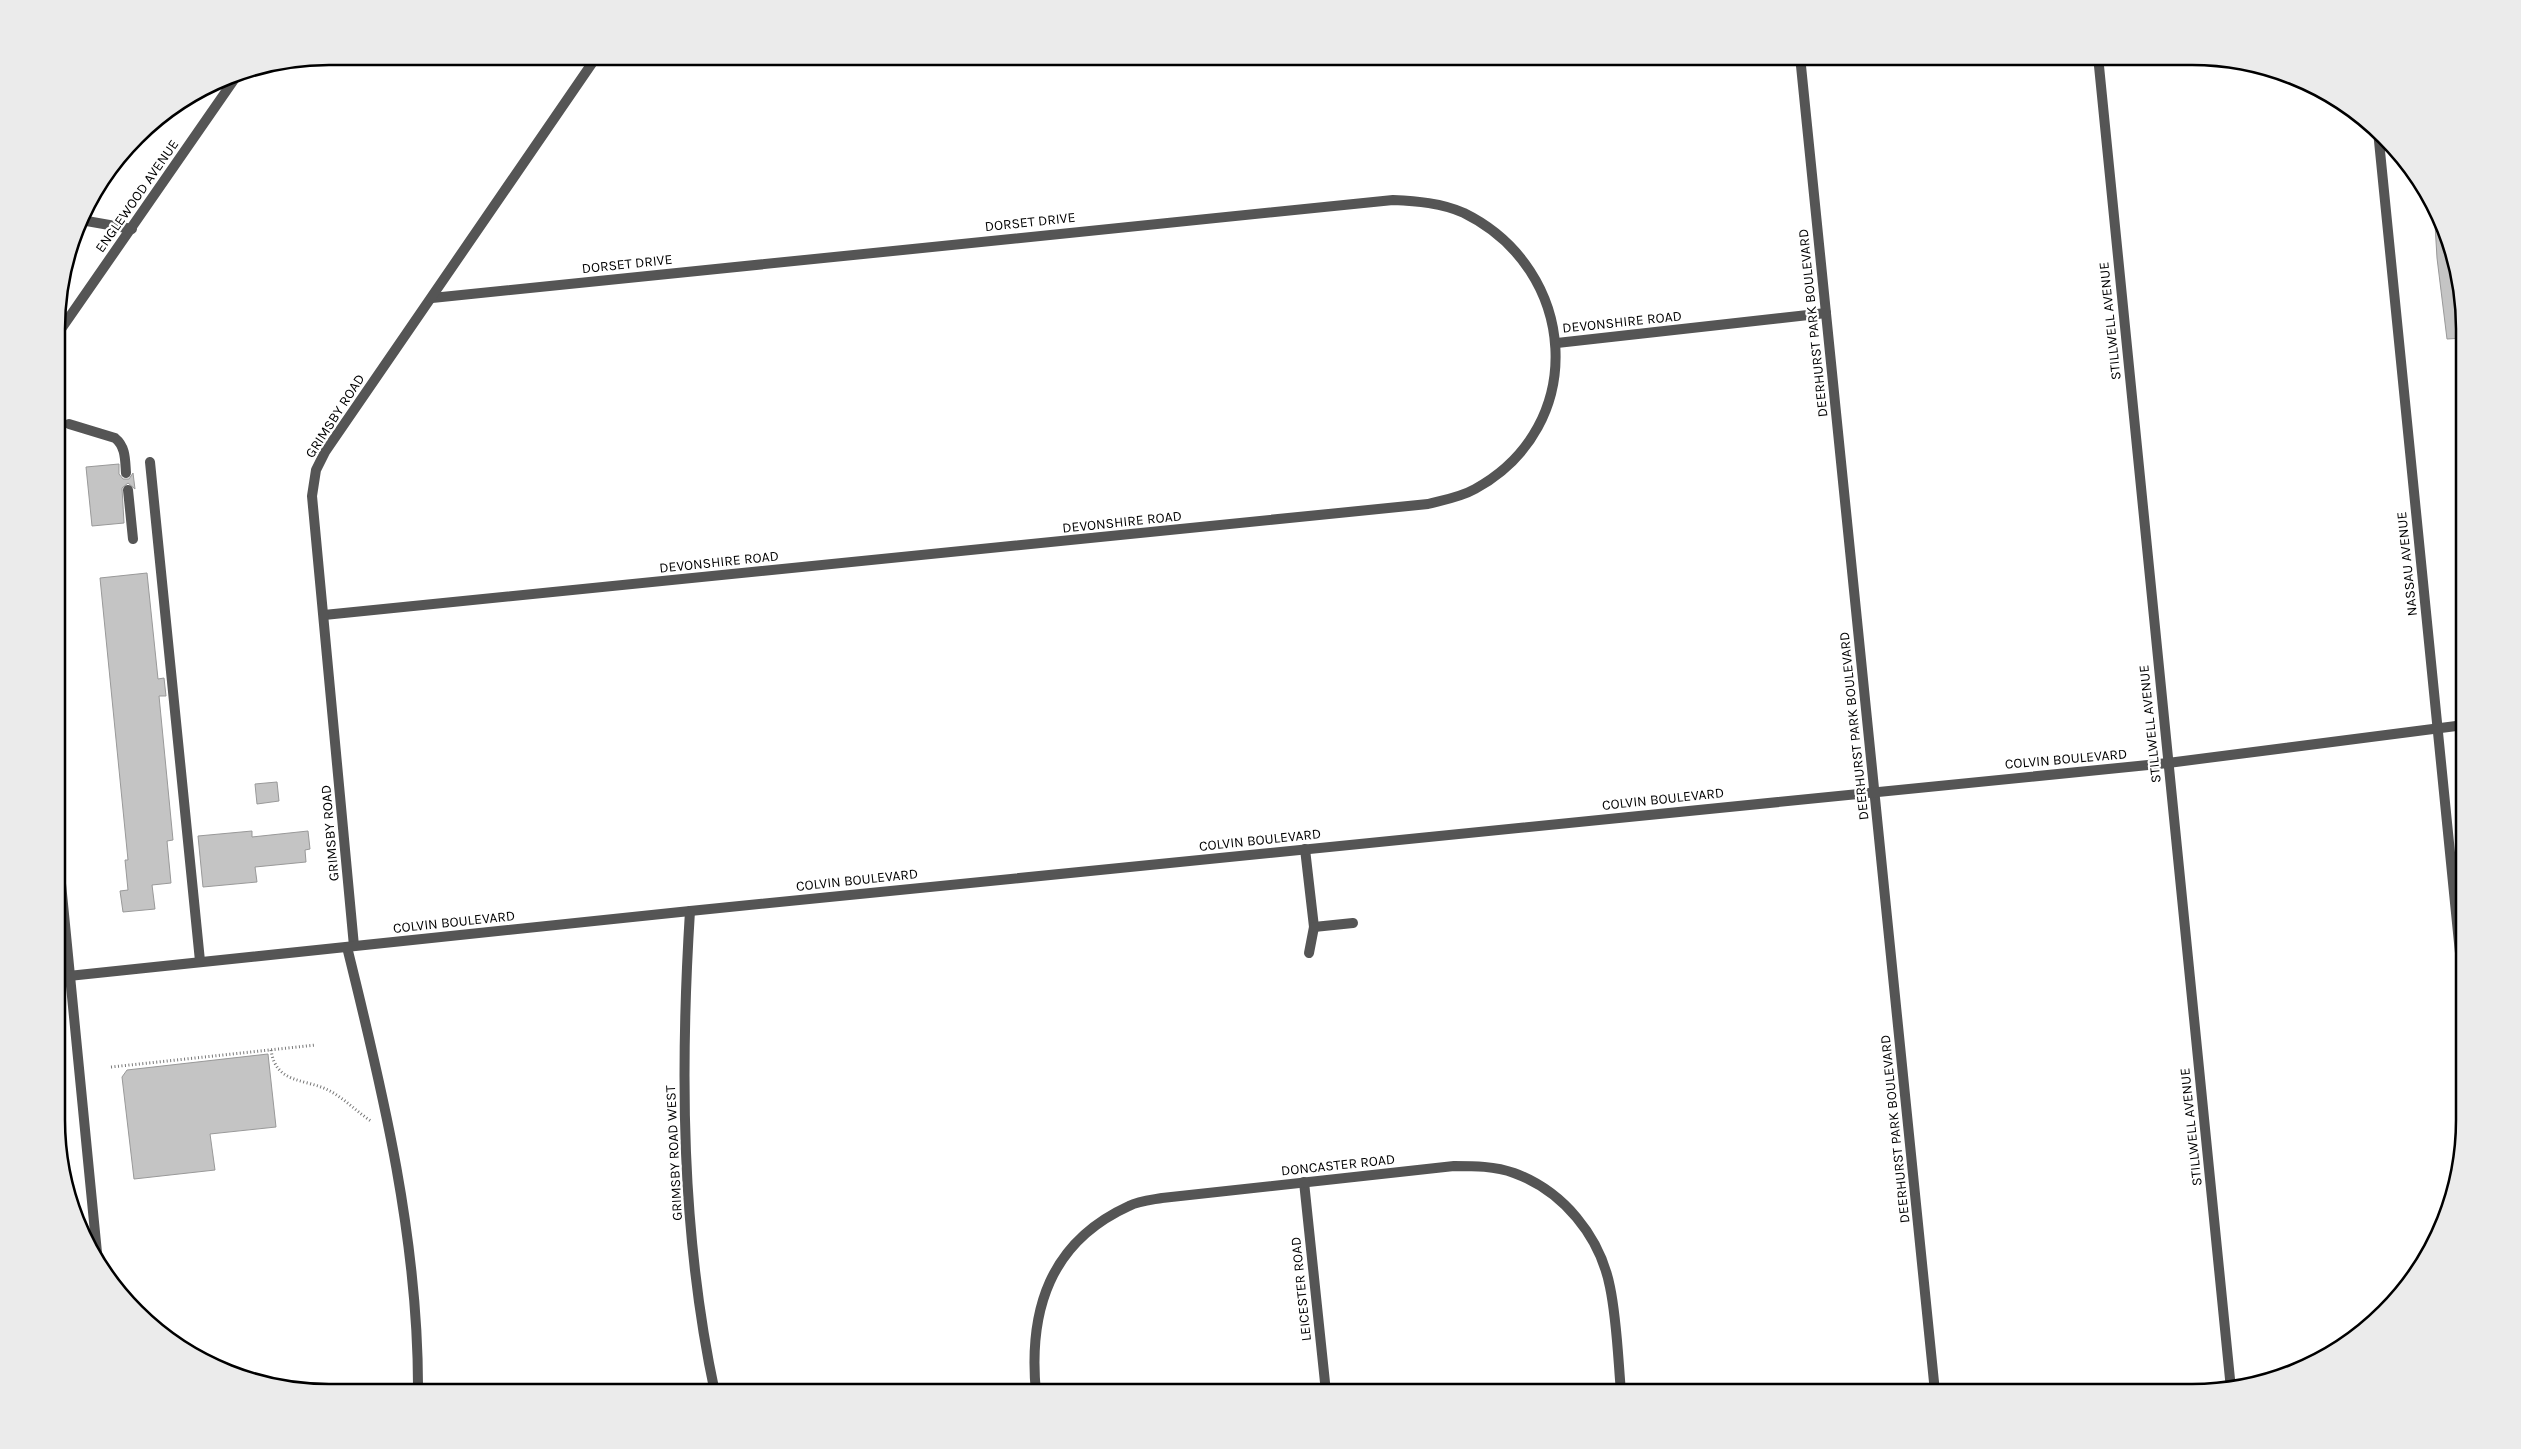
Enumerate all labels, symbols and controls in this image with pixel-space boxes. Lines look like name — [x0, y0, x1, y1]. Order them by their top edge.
street label: ENGLEWOOD AVENUE — [92, 136, 182, 256]
street label: DORSET DRIVE — [984, 209, 1076, 235]
street label: DEERHURST PARK BOULEVARD — [1795, 228, 1831, 418]
street label: DORSET DRIVE — [581, 251, 673, 277]
street label: STILLWELL AVENUE — [2095, 261, 2125, 381]
street label: DEVONSHIRE ROAD — [1561, 307, 1683, 337]
street label: GRIMSBY ROAD — [302, 371, 368, 461]
street label: DEVONSHIRE ROAD — [1061, 507, 1183, 537]
street label: NASSAU AVENUE — [2393, 511, 2421, 617]
street label: DEVONSHIRE ROAD — [658, 547, 780, 577]
street label: DEERHURST PARK BOULEVARD — [1836, 631, 1872, 821]
street label: STILLWELL AVENUE — [2135, 664, 2165, 784]
street label: COLVIN BOULEVARD — [2004, 745, 2128, 773]
street label: GRIMSBY ROAD — [317, 784, 343, 882]
street label: COLVIN BOULEVARD — [1601, 784, 1725, 814]
street label: COLVIN BOULEVARD — [1198, 825, 1322, 855]
street label: COLVIN BOULEVARD — [795, 865, 919, 895]
street label: COLVIN BOULEVARD — [392, 907, 516, 937]
street label: DEERHURST PARK BOULEVARD — [1877, 1034, 1913, 1224]
street label: STILLWELL AVENUE — [2176, 1067, 2206, 1187]
street label: GRIMSBY ROAD WEST — [662, 1085, 686, 1221]
street label: DONCASTER ROAD — [1280, 1151, 1396, 1179]
street label: LEICESTER ROAD — [1287, 1236, 1315, 1342]

